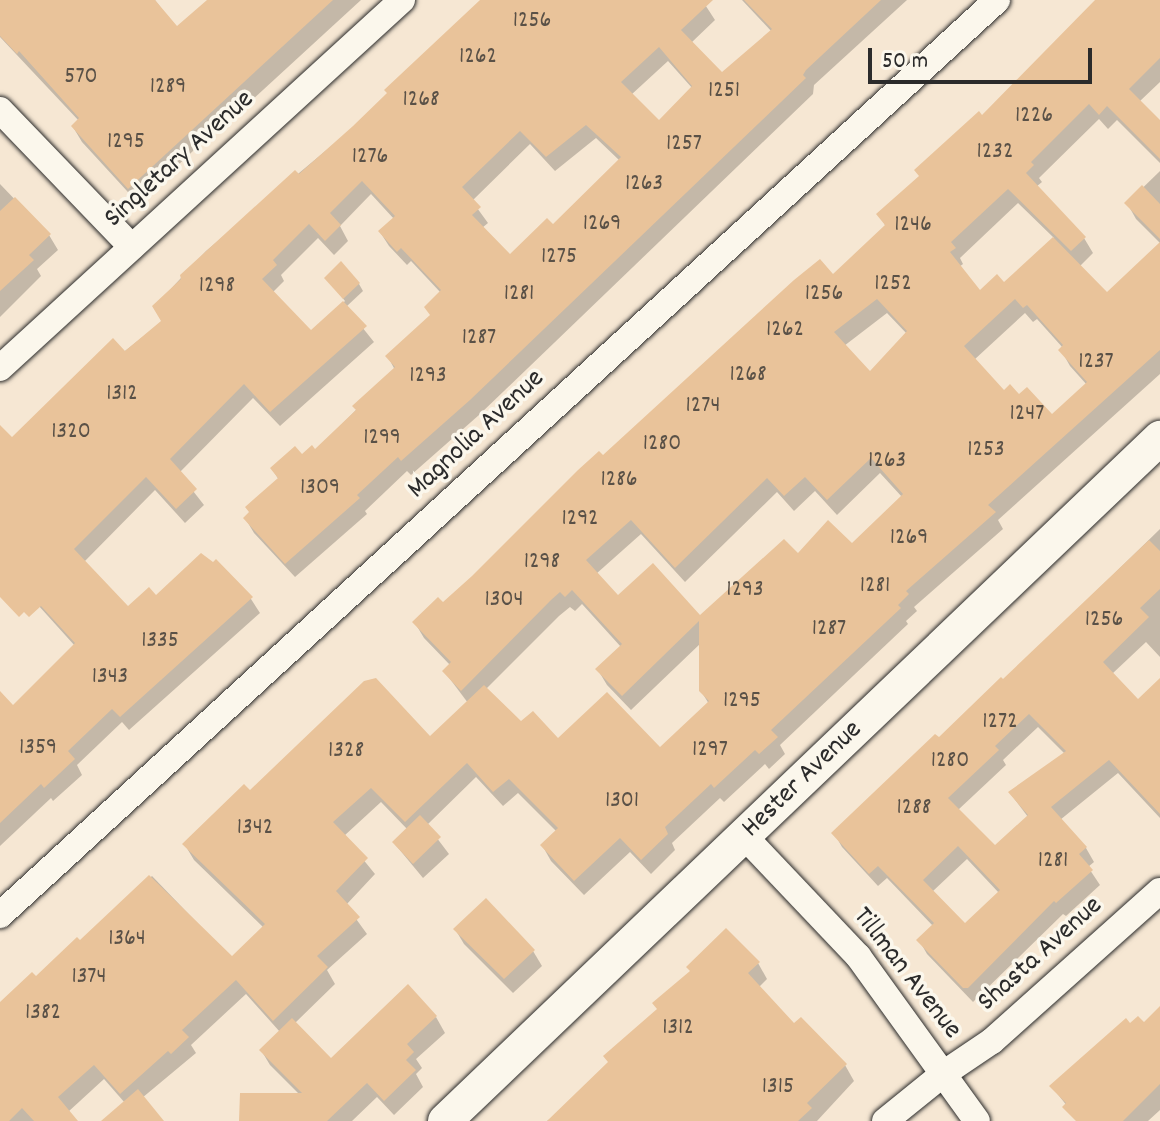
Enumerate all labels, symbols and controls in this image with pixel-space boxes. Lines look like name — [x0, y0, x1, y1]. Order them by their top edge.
house number: 1256 — [513, 8, 551, 36]
scale bar — [872, 32, 1096, 82]
house number: 1262 — [459, 44, 497, 72]
text: 50 m — [882, 45, 928, 79]
house number: 570 — [64, 64, 98, 92]
house number: 1289 — [150, 74, 186, 102]
house number: 1251 — [708, 78, 740, 106]
street label: Singletary Avenue — [98, 84, 262, 236]
house number: 1268 — [402, 87, 440, 115]
house number: 1226 — [1015, 103, 1053, 131]
house number: 1295 — [107, 129, 145, 157]
house number: 1257 — [666, 131, 702, 159]
house number: 1232 — [977, 139, 1013, 167]
house number: 1276 — [352, 144, 388, 172]
house number: 1263 — [625, 171, 663, 199]
house number: 1269 — [583, 211, 621, 239]
house number: 1246 — [894, 212, 932, 240]
house number: 1275 — [541, 244, 577, 272]
house number: 1252 — [874, 271, 912, 299]
house number: 1298 — [199, 273, 235, 301]
house number: 1281 — [504, 281, 534, 309]
house number: 1256 — [805, 281, 843, 309]
house number: 1262 — [766, 317, 804, 345]
house number: 1287 — [462, 325, 496, 353]
house number: 1237 — [1078, 349, 1114, 377]
house number: 1268 — [729, 362, 767, 390]
street label: Magnolia Avenue — [401, 363, 553, 507]
house number: 1293 — [409, 363, 447, 391]
house number: 1312 — [106, 381, 138, 409]
house number: 1274 — [686, 393, 720, 421]
house number: 1247 — [1010, 401, 1044, 429]
house number: 1320 — [51, 419, 91, 447]
house number: 1299 — [363, 425, 401, 453]
house number: 1280 — [643, 431, 681, 459]
house number: 1253 — [967, 437, 1005, 465]
house number: 1263 — [868, 448, 906, 476]
house number: 1286 — [600, 467, 638, 495]
house number: 1309 — [300, 475, 340, 503]
house number: 1292 — [561, 506, 599, 534]
house number: 1269 — [890, 525, 928, 553]
house number: 1298 — [524, 549, 560, 577]
house number: 1281 — [860, 573, 890, 601]
house number: 1293 — [726, 577, 764, 605]
house number: 1304 — [485, 587, 523, 615]
house number: 1256 — [1085, 607, 1123, 635]
house number: 1287 — [812, 616, 846, 644]
house number: 1335 — [141, 628, 179, 656]
house number: 1343 — [92, 664, 128, 692]
house number: 1295 — [723, 688, 761, 716]
house number: 1272 — [982, 709, 1018, 737]
street label: Hester Avenue — [736, 714, 870, 846]
house number: 1359 — [19, 735, 57, 763]
house number: 1297 — [692, 737, 728, 765]
house number: 1328 — [328, 738, 364, 766]
house number: 1280 — [931, 748, 969, 776]
house number: 1301 — [605, 788, 639, 816]
house number: 1288 — [897, 795, 931, 823]
house number: 1342 — [237, 815, 273, 843]
house number: 1281 — [1038, 848, 1068, 876]
street label: Shasta Avenue — [972, 890, 1110, 1020]
street label: Tillman Avenue — [844, 901, 968, 1047]
house number: 1364 — [108, 926, 146, 954]
house number: 1374 — [71, 964, 107, 992]
house number: 1382 — [25, 1000, 61, 1028]
house number: 1312 — [662, 1015, 694, 1043]
house number: 1315 — [762, 1074, 794, 1102]

